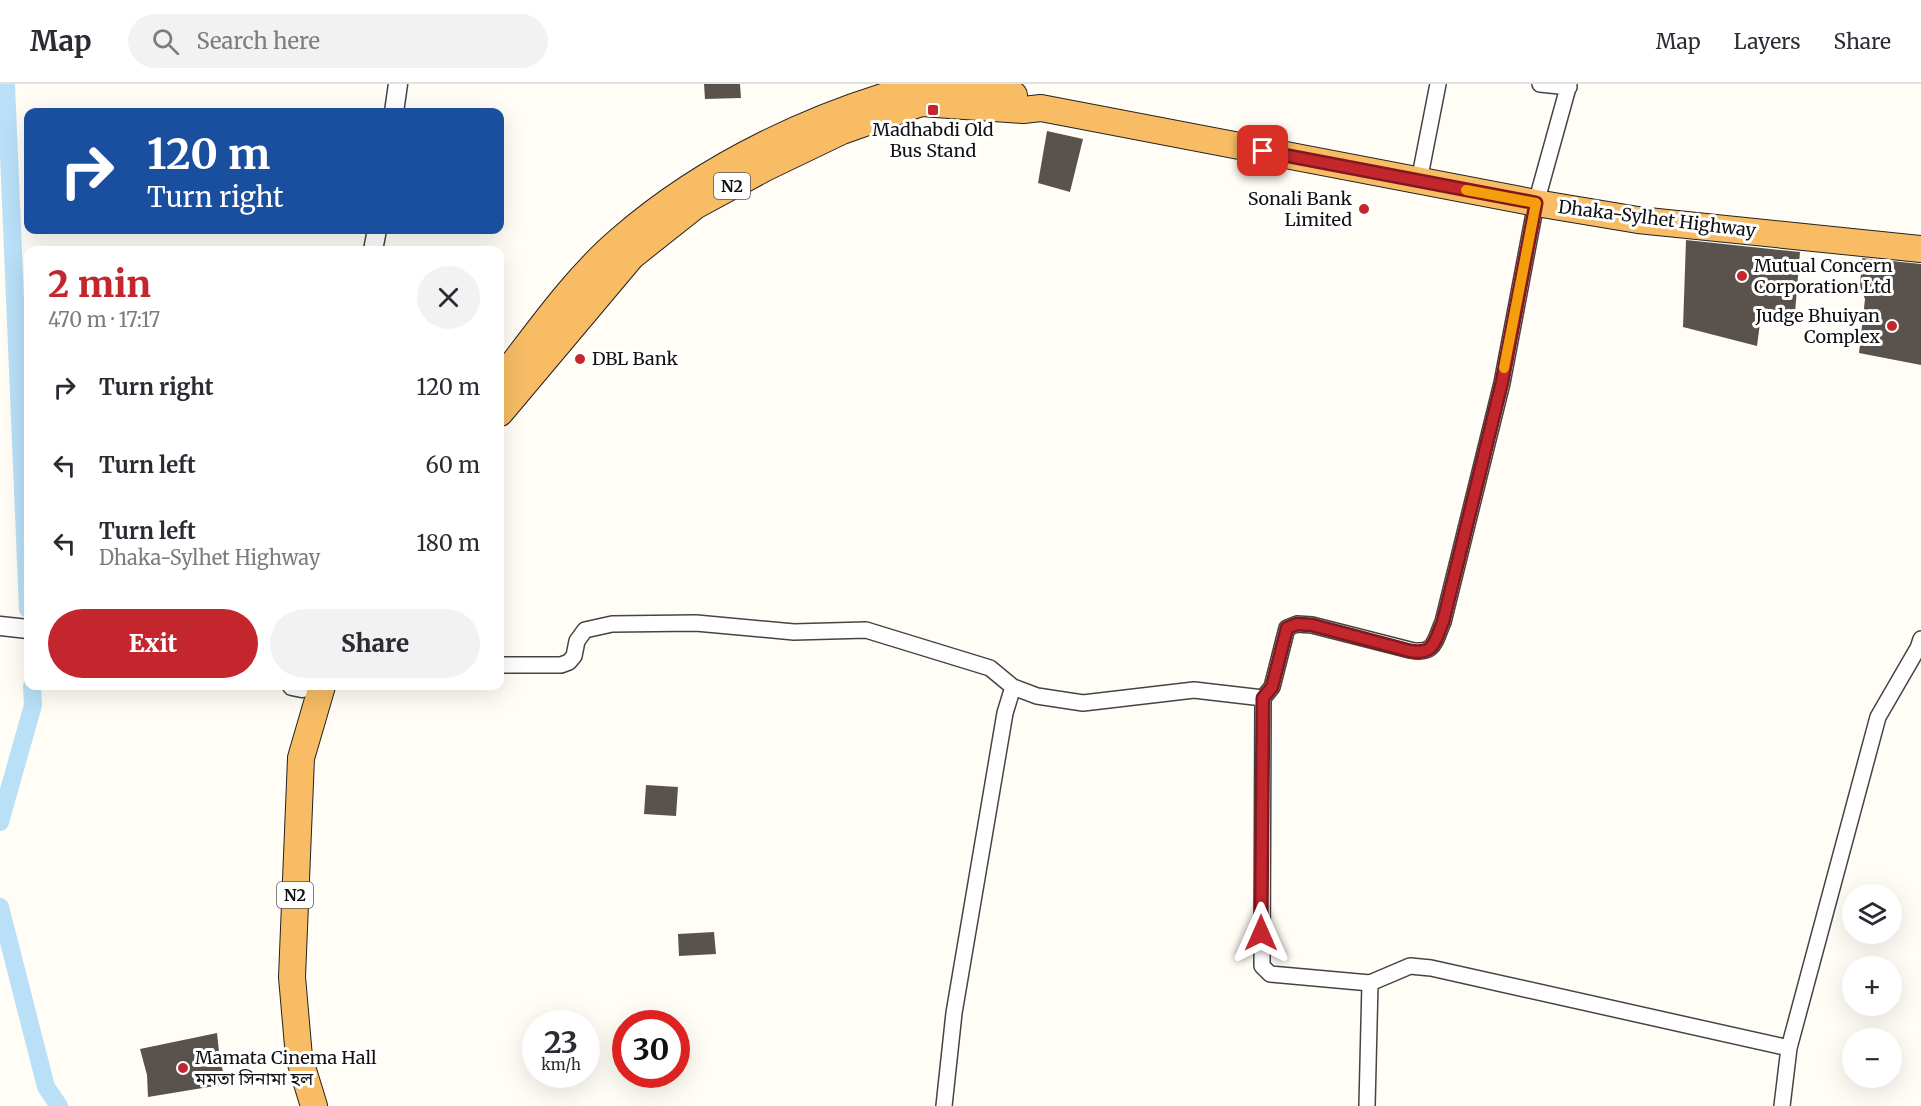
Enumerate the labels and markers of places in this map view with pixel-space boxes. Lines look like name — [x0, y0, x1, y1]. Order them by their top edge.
marker: Madhabdi Old Bus Stand — [926, 103, 940, 117]
place label: Madhabdi Old Bus Stand — [872, 118, 994, 162]
pin — [1237, 125, 1288, 176]
place label: Sonali Bank Limited — [1248, 187, 1353, 231]
marker: Sonali Bank Limited — [1357, 202, 1371, 216]
place label: Mutual Concern Corporation Ltd — [1754, 254, 1893, 298]
marker: Mutual Concern Corporation Ltd — [1735, 269, 1749, 283]
place label: Judge Bhuiyan Complex — [1755, 304, 1880, 348]
marker: Judge Bhuiyan Complex — [1885, 319, 1899, 333]
place label: DBL Bank — [592, 347, 679, 370]
marker: DBL Bank — [573, 352, 587, 366]
place label: Mamata Cinema Hall মমতা সিনামা হল — [194, 1046, 377, 1090]
marker: Mamata Cinema Hall মমতা সিনামা হল — [176, 1061, 190, 1075]

